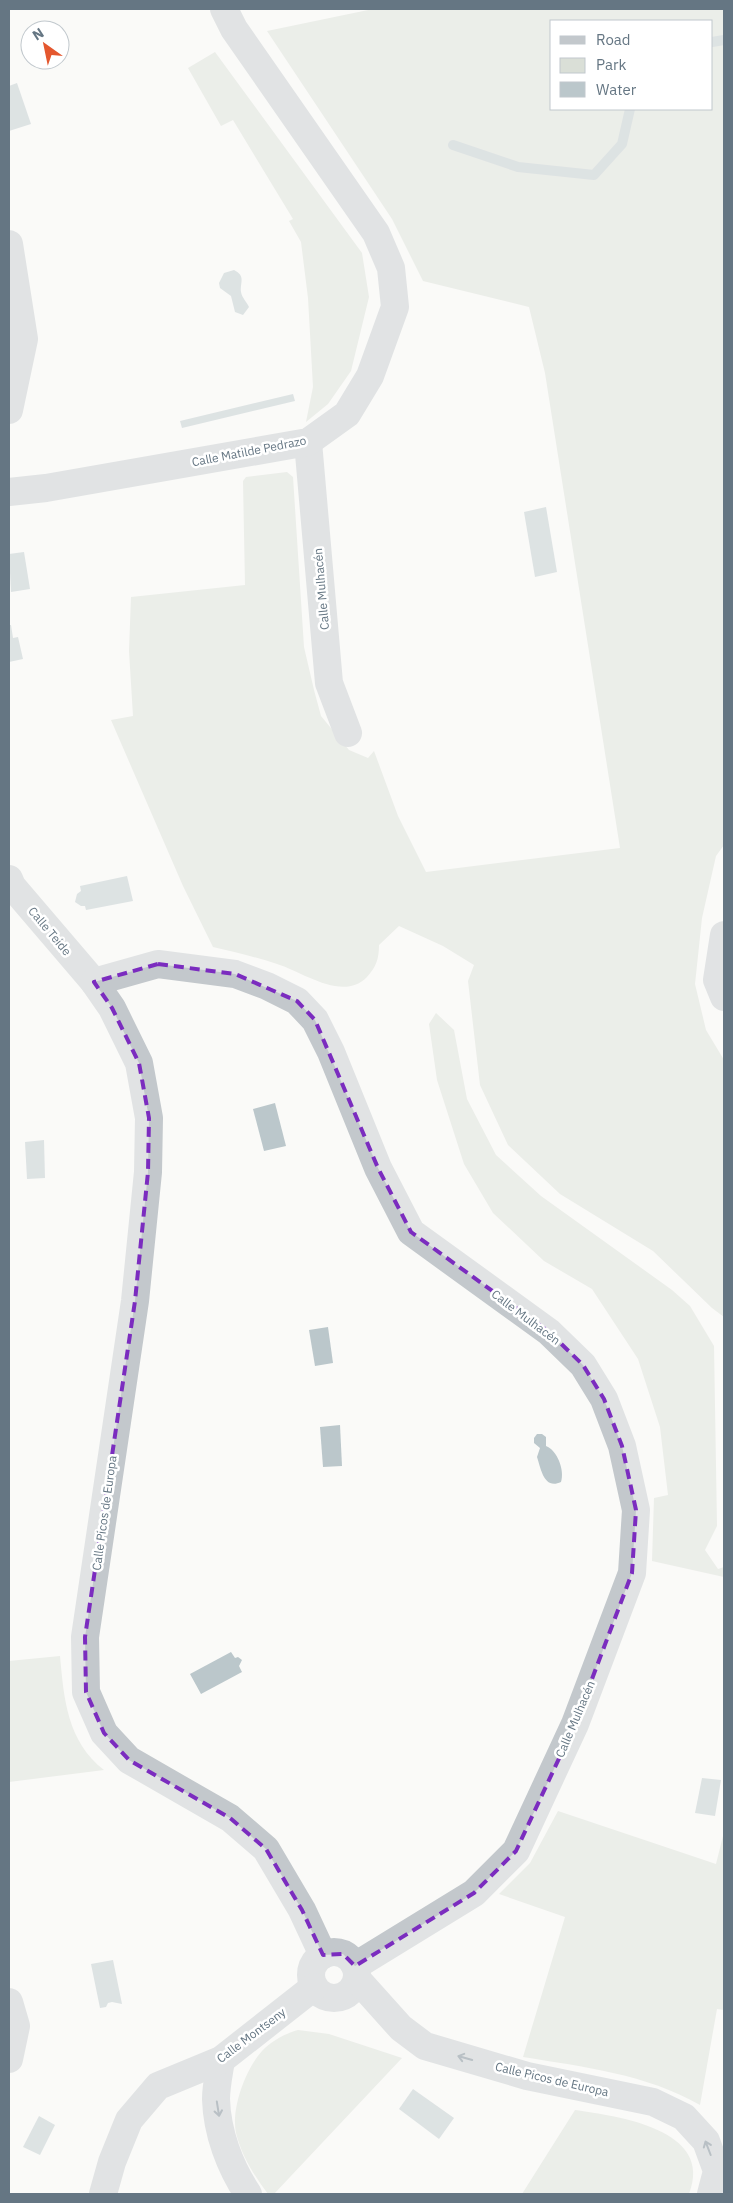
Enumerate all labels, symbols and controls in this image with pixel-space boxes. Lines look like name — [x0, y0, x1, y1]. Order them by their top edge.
north arrow — [20, 20, 70, 70]
legend — [550, 20, 713, 110]
text: N — [29, 24, 47, 44]
text: Road — [596, 30, 631, 49]
text: Park — [596, 55, 626, 74]
text: Water — [596, 80, 637, 99]
street label: Calle Matilde Pedrazo — [190, 432, 308, 469]
street label: Calle Mulhacén — [310, 547, 332, 631]
street label: Calle Teide — [25, 904, 75, 959]
street label: Calle Mulhacén — [489, 1286, 563, 1348]
street label: Calle Picos de Europa — [88, 1454, 120, 1571]
street label: Calle Mulhacén — [552, 1678, 598, 1760]
street label: Calle Montseny — [214, 2004, 288, 2066]
one-way arrow — [458, 2052, 474, 2062]
street label: Calle Picos de Europa — [494, 2059, 611, 2099]
one-way arrow — [213, 2100, 223, 2116]
one-way arrow — [703, 2141, 713, 2156]

